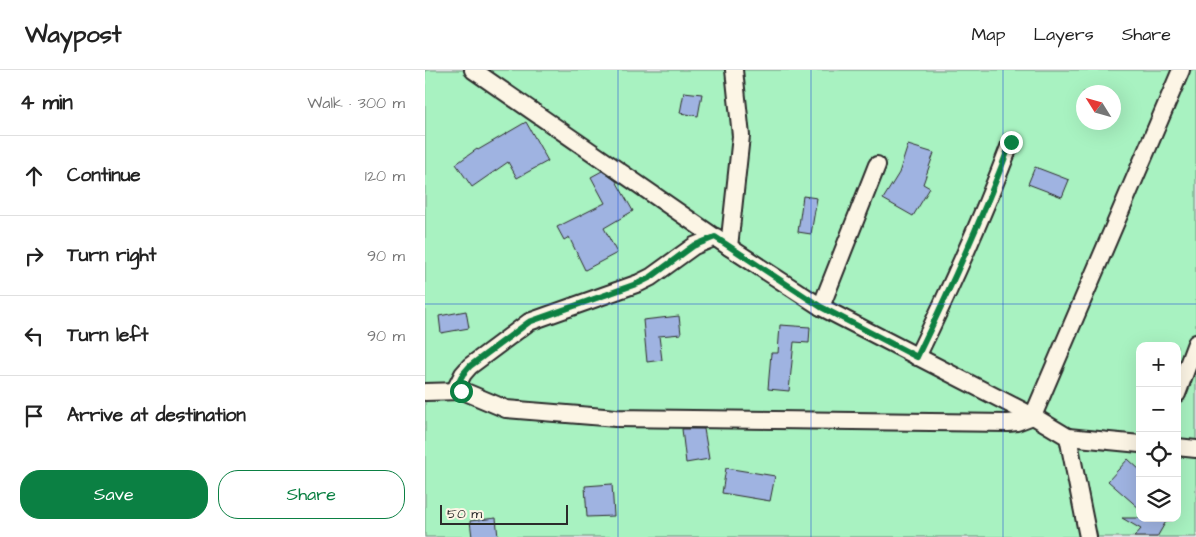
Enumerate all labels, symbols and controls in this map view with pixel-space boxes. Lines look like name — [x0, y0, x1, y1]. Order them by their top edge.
text: Waypost — [25, 18, 122, 52]
text: Map — [971, 22, 1005, 47]
text: Layers — [1033, 22, 1094, 47]
text: Share — [1122, 22, 1171, 47]
north arrow — [1076, 85, 1121, 130]
text: 4 min — [20, 88, 73, 117]
text: Walk · 300 m — [307, 92, 405, 114]
route end — [1000, 131, 1023, 154]
icon: ahead — [20, 162, 48, 190]
text: Continue — [67, 162, 141, 189]
text: 120 m — [365, 165, 405, 187]
icon: right — [20, 242, 48, 270]
text: Turn right — [67, 242, 156, 269]
text: 90 m — [367, 245, 405, 267]
icon: left — [20, 322, 48, 350]
text: Turn left — [67, 322, 148, 349]
text: 90 m — [367, 325, 405, 347]
map controls — [1136, 342, 1181, 522]
button: + — [1136, 342, 1181, 387]
route start — [450, 380, 473, 403]
button: − — [1136, 387, 1181, 432]
icon: arrive — [20, 402, 48, 430]
text: Arrive at destination — [67, 402, 246, 429]
button: locate — [1136, 432, 1181, 477]
button: Save — [20, 470, 208, 519]
button: Share — [218, 470, 405, 519]
button: layers — [1136, 477, 1181, 522]
scale bar — [440, 502, 567, 525]
text: 50 m — [447, 504, 482, 524]

